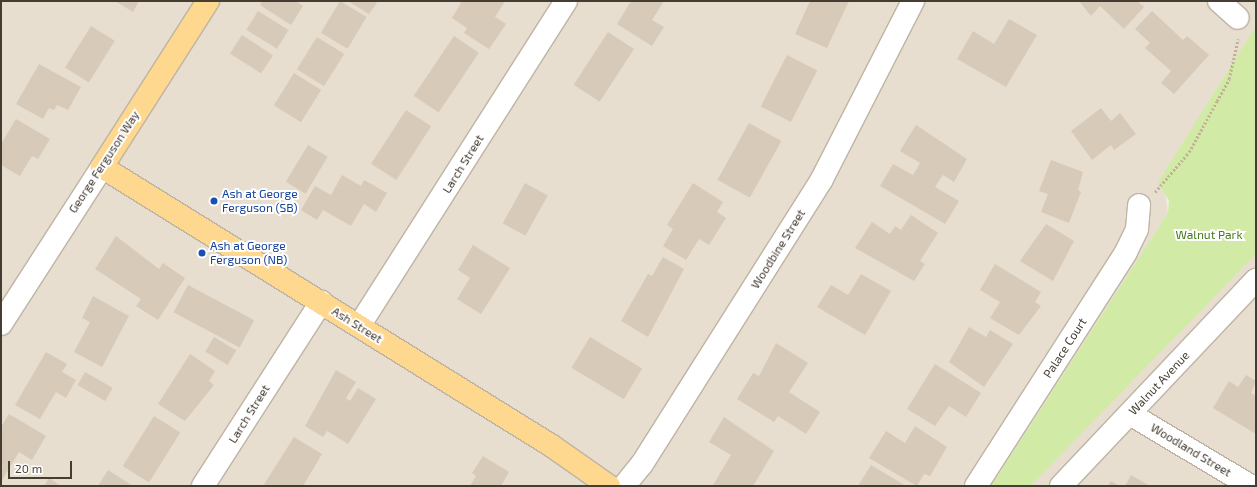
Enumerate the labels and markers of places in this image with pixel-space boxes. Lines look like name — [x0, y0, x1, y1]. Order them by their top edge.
place label: Ash at George Ferguson (SB) — [222, 187, 298, 215]
marker: Ash at George Ferguson (SB) — [209, 196, 219, 206]
place label: Ash at George Ferguson (NB) — [210, 239, 287, 267]
marker: Ash at George Ferguson (NB) — [197, 248, 207, 258]

